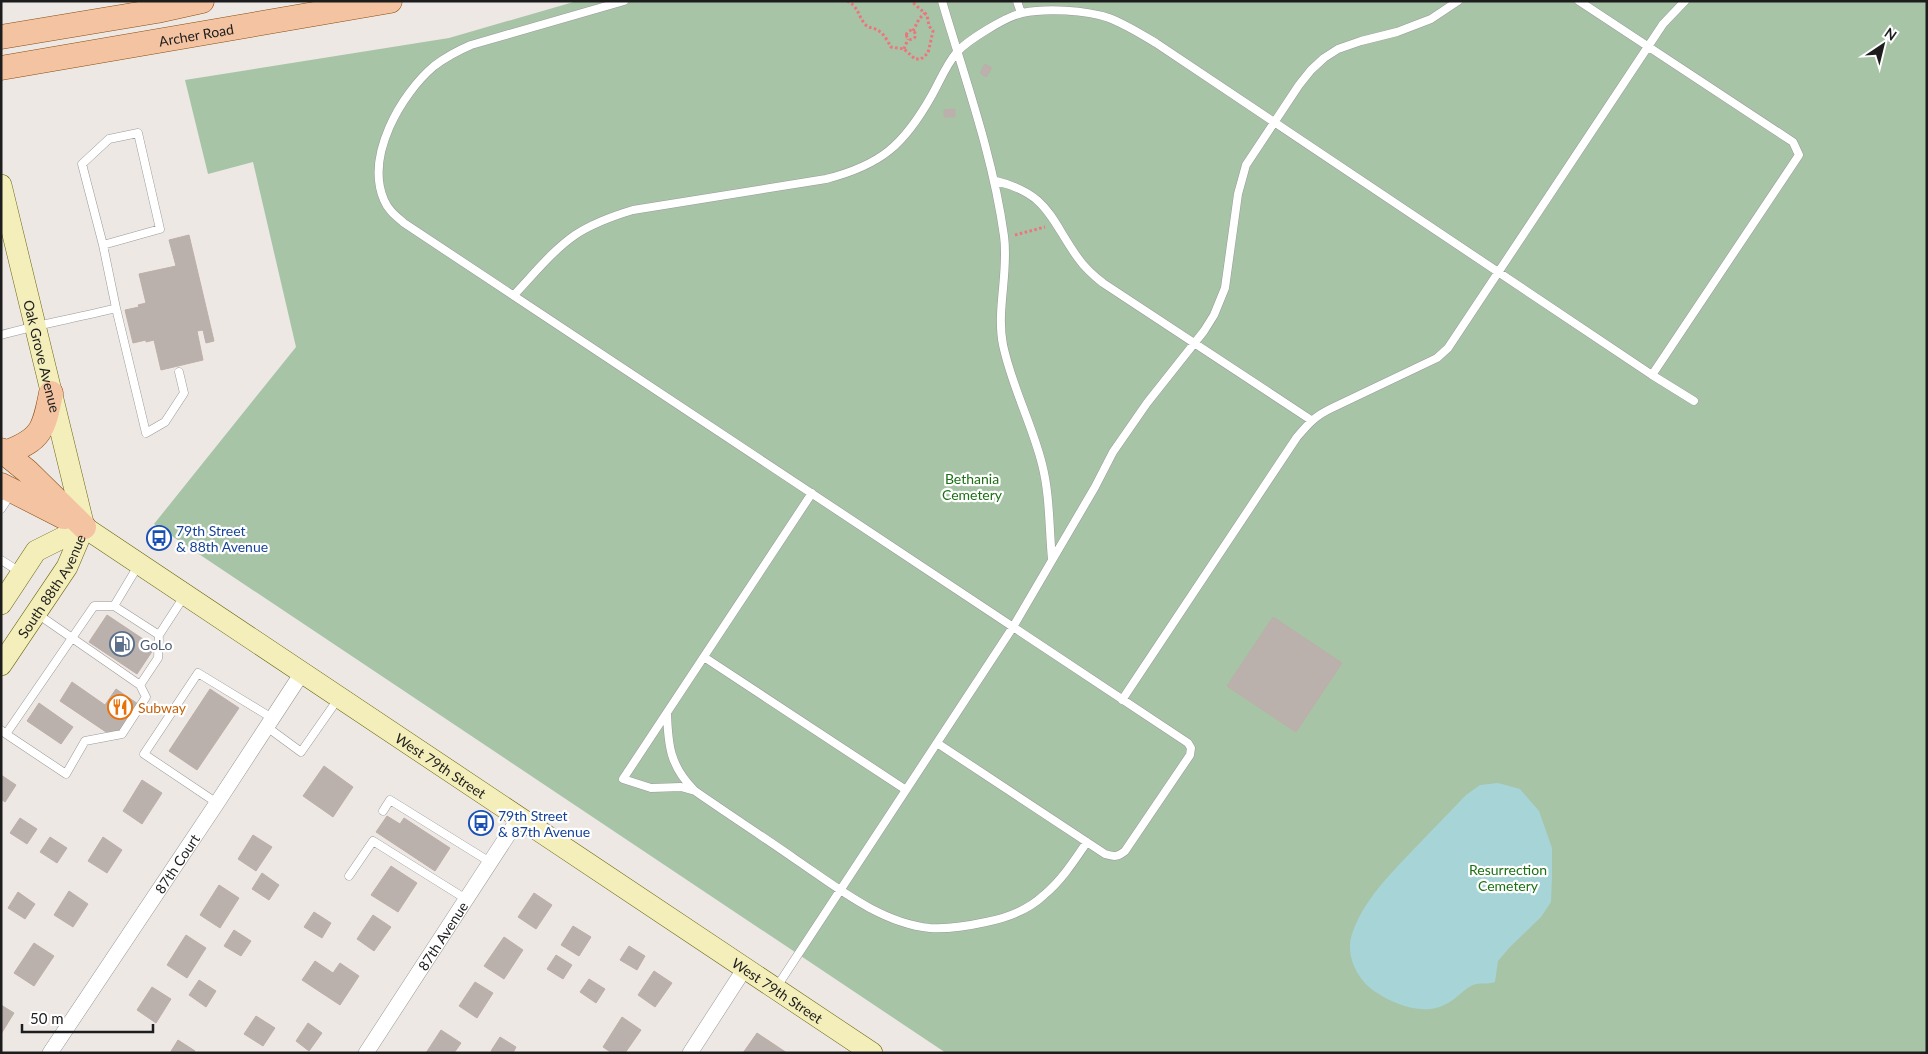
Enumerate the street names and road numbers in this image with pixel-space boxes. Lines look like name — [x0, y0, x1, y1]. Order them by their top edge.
street label: Archer Road — [157, 20, 235, 49]
street label: Oak Grove Avenue — [21, 298, 64, 414]
street label: South 88th Avenue — [13, 531, 89, 641]
street label: West 79th Street — [392, 729, 489, 802]
street label: 87th Court — [151, 830, 203, 896]
street label: 87th Avenue — [414, 898, 471, 973]
street label: West 79th Street — [729, 954, 826, 1026]

